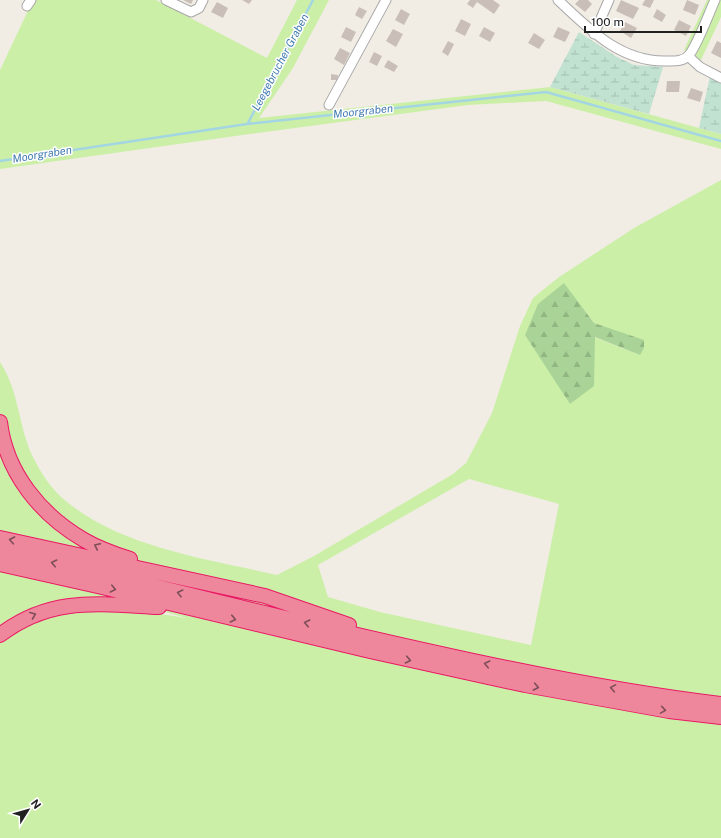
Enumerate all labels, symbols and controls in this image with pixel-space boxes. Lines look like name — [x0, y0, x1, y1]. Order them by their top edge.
scale bar — [585, 8, 701, 34]
water label: Leegebrucher Graben — [249, 12, 311, 112]
text: 100 m — [591, 15, 624, 29]
water label: Moorgraben — [333, 102, 393, 120]
water label: Moorgraben — [11, 143, 73, 165]
one-way arrow — [9, 537, 15, 545]
one-way arrow — [94, 543, 102, 551]
one-way arrow — [51, 559, 57, 567]
one-way arrow — [109, 585, 116, 593]
one-way arrow — [177, 589, 184, 597]
one-way arrow — [30, 611, 37, 619]
one-way arrow — [230, 614, 236, 622]
one-way arrow — [304, 619, 310, 627]
one-way arrow — [405, 655, 412, 663]
one-way arrow — [484, 660, 490, 668]
one-way arrow — [532, 683, 539, 691]
one-way arrow — [610, 684, 616, 693]
one-way arrow — [660, 705, 667, 714]
north arrow — [8, 790, 48, 830]
text: N — [29, 797, 43, 811]

